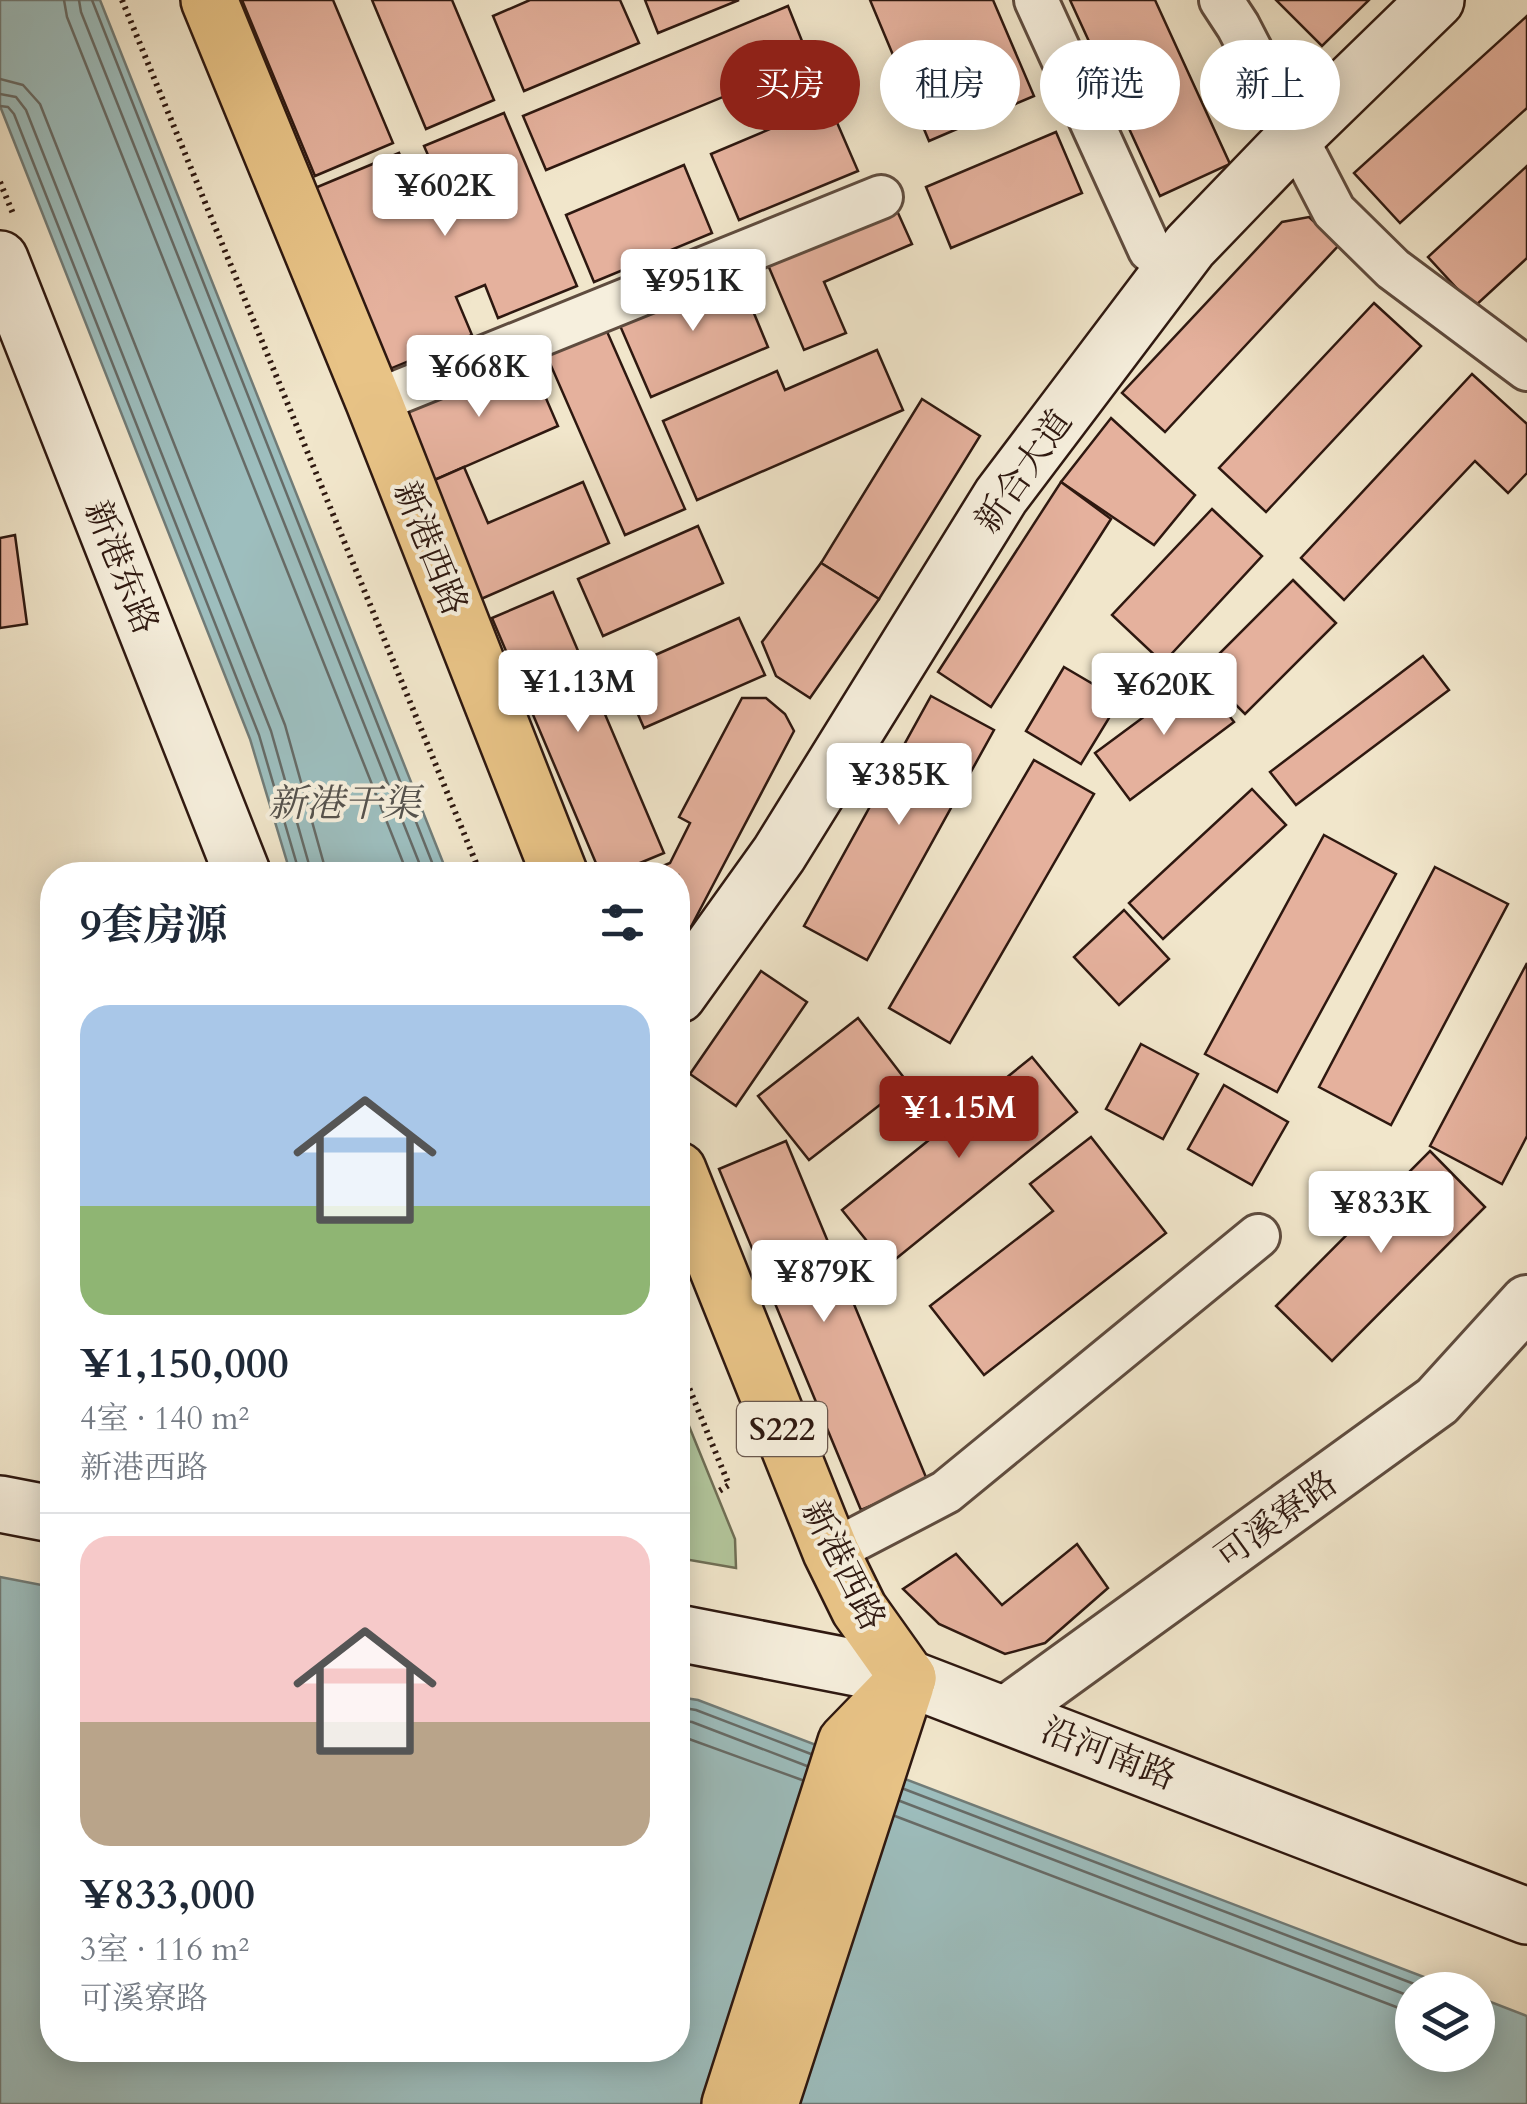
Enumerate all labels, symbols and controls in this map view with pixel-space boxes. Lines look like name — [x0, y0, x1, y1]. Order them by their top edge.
chip: 买房 — [720, 40, 860, 130]
chip: 租房 — [880, 40, 1020, 130]
chip: 筛选 — [1040, 40, 1180, 130]
chip: 新上 — [1200, 40, 1340, 130]
pin: ¥602K — [375, 154, 515, 239]
text: ¥602K — [395, 164, 495, 208]
pin: ¥951K — [623, 249, 763, 334]
text: ¥951K — [643, 259, 743, 303]
pin: ¥668K — [409, 335, 549, 420]
text: ¥668K — [429, 345, 529, 389]
street label: 新合大道 — [964, 400, 1084, 543]
street label: 新港西路 — [382, 474, 479, 622]
street label: 新港东路 — [73, 493, 170, 641]
pin: ¥1.13M — [497, 650, 659, 735]
pin: ¥620K — [1094, 653, 1234, 738]
text: ¥1.13M — [520, 660, 636, 704]
text: ¥620K — [1114, 663, 1214, 707]
pin: ¥385K — [829, 743, 969, 828]
text: ¥385K — [849, 753, 949, 797]
water label: 新港干渠 — [268, 778, 425, 830]
icon: filters — [595, 895, 650, 950]
text: 9套房源 — [80, 897, 228, 954]
icon: home — [275, 1070, 455, 1250]
pin: ¥1.15M — [878, 1076, 1040, 1161]
text: ¥1.15M — [901, 1086, 1017, 1130]
pin: ¥833K — [1311, 1171, 1451, 1256]
text: ¥833K — [1331, 1181, 1431, 1225]
pin: ¥879K — [754, 1240, 894, 1325]
text: ¥879K — [774, 1250, 874, 1294]
text: ¥1,150,000 — [80, 1335, 289, 1392]
text: 4室 · 140 m² — [80, 1397, 249, 1441]
road number: S222 — [737, 1402, 827, 1456]
text: 新港西路 — [80, 1446, 208, 1490]
street label: 可溪寮路 — [1206, 1459, 1347, 1580]
street label: 新港西路 — [790, 1492, 896, 1639]
icon: home — [275, 1601, 455, 1781]
street label: 沿河南路 — [1035, 1706, 1183, 1801]
text: ¥833,000 — [80, 1866, 255, 1923]
text: 3室 · 116 m² — [80, 1928, 249, 1972]
map controls — [1395, 1972, 1495, 2072]
button: layers — [1395, 1972, 1495, 2072]
text: 可溪寮路 — [80, 1977, 208, 2021]

